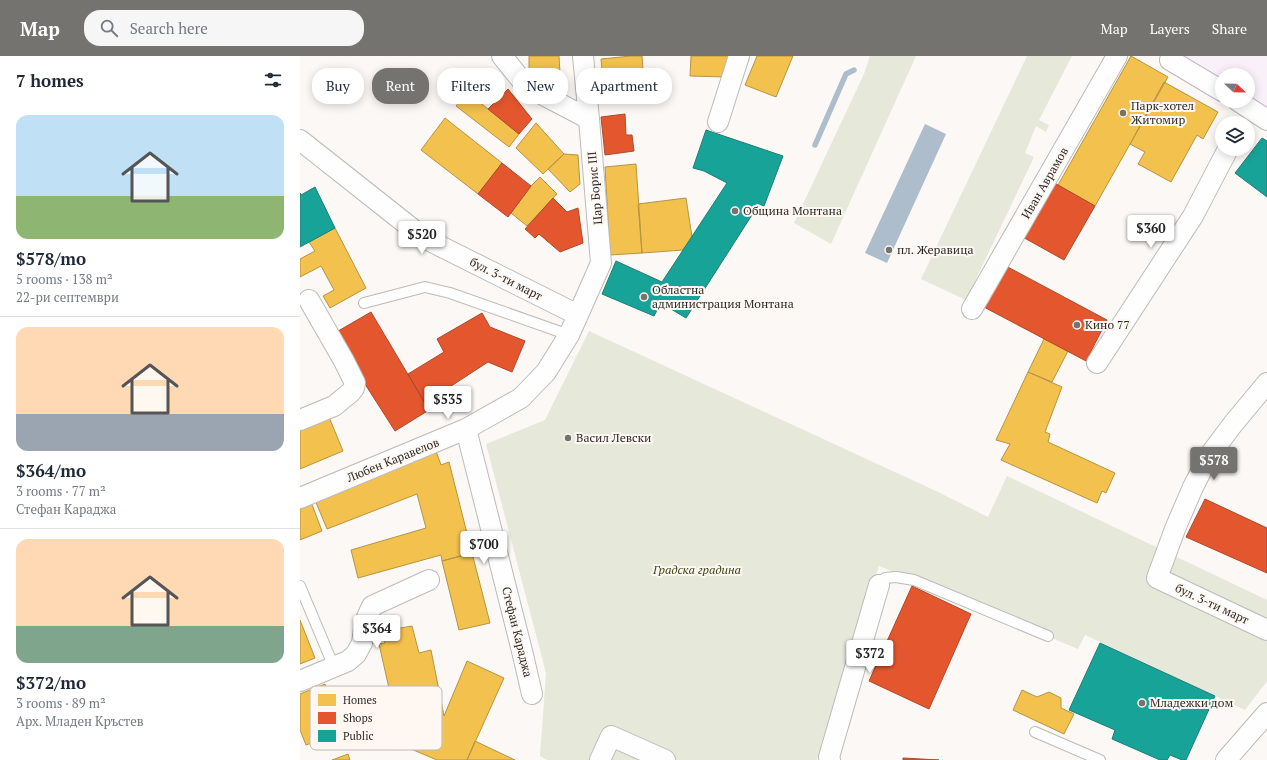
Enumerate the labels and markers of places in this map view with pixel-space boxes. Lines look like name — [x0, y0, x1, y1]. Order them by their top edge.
place label: Парк-хотел Житомир — [1131, 98, 1195, 127]
marker: Парк-хотел Житомир — [1118, 108, 1128, 118]
place label: Община Монтана — [743, 203, 842, 218]
marker: Община Монтана — [730, 206, 740, 216]
pin: $360 — [1127, 215, 1175, 249]
pin: $520 — [398, 221, 446, 255]
place label: пл. Жеравица — [897, 242, 974, 257]
marker: пл. Жеравица — [884, 245, 894, 255]
place label: Областна администрация Монтана — [652, 282, 794, 311]
marker: Областна администрация Монтана — [639, 292, 649, 302]
place label: Кино 77 — [1085, 317, 1130, 332]
marker: Кино 77 — [1072, 320, 1082, 330]
pin: $535 — [424, 386, 472, 420]
place label: Васил Левски — [576, 430, 651, 445]
marker: Васил Левски — [563, 433, 573, 443]
pin: $578 — [1190, 447, 1238, 481]
pin: $700 — [460, 531, 508, 565]
pin: $364 — [353, 615, 401, 649]
pin: $372 — [846, 640, 894, 674]
place label: Младежки дом — [1150, 695, 1233, 710]
marker: Младежки дом — [1137, 698, 1147, 708]

